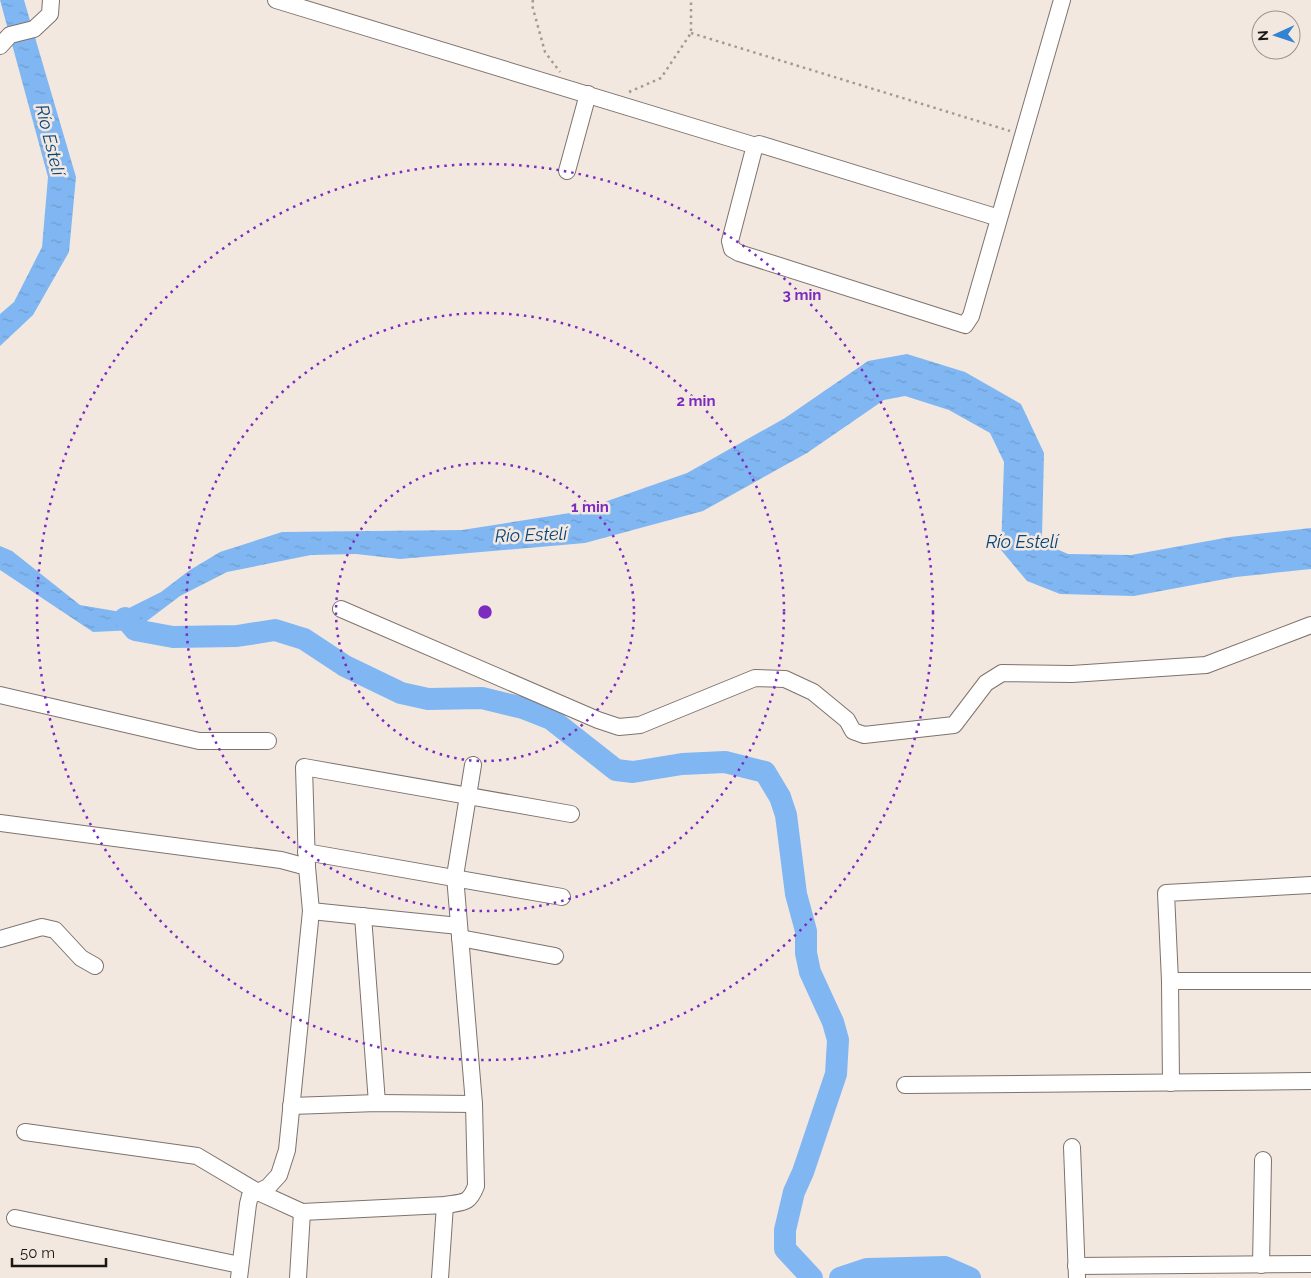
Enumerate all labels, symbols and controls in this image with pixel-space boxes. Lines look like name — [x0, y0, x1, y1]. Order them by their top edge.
north arrow — [1251, 10, 1301, 60]
text: N — [1255, 30, 1271, 41]
water label: Río Estelí — [32, 102, 70, 180]
text: 3 min — [783, 286, 821, 304]
text: 2 min — [677, 392, 715, 410]
text: 1 min — [571, 498, 609, 516]
water label: Río Estelí — [494, 523, 570, 546]
water label: Río Estelí — [986, 531, 1060, 552]
centre of rings — [476, 603, 494, 621]
scale bar — [12, 1236, 106, 1268]
text: 50 m — [20, 1244, 55, 1262]

